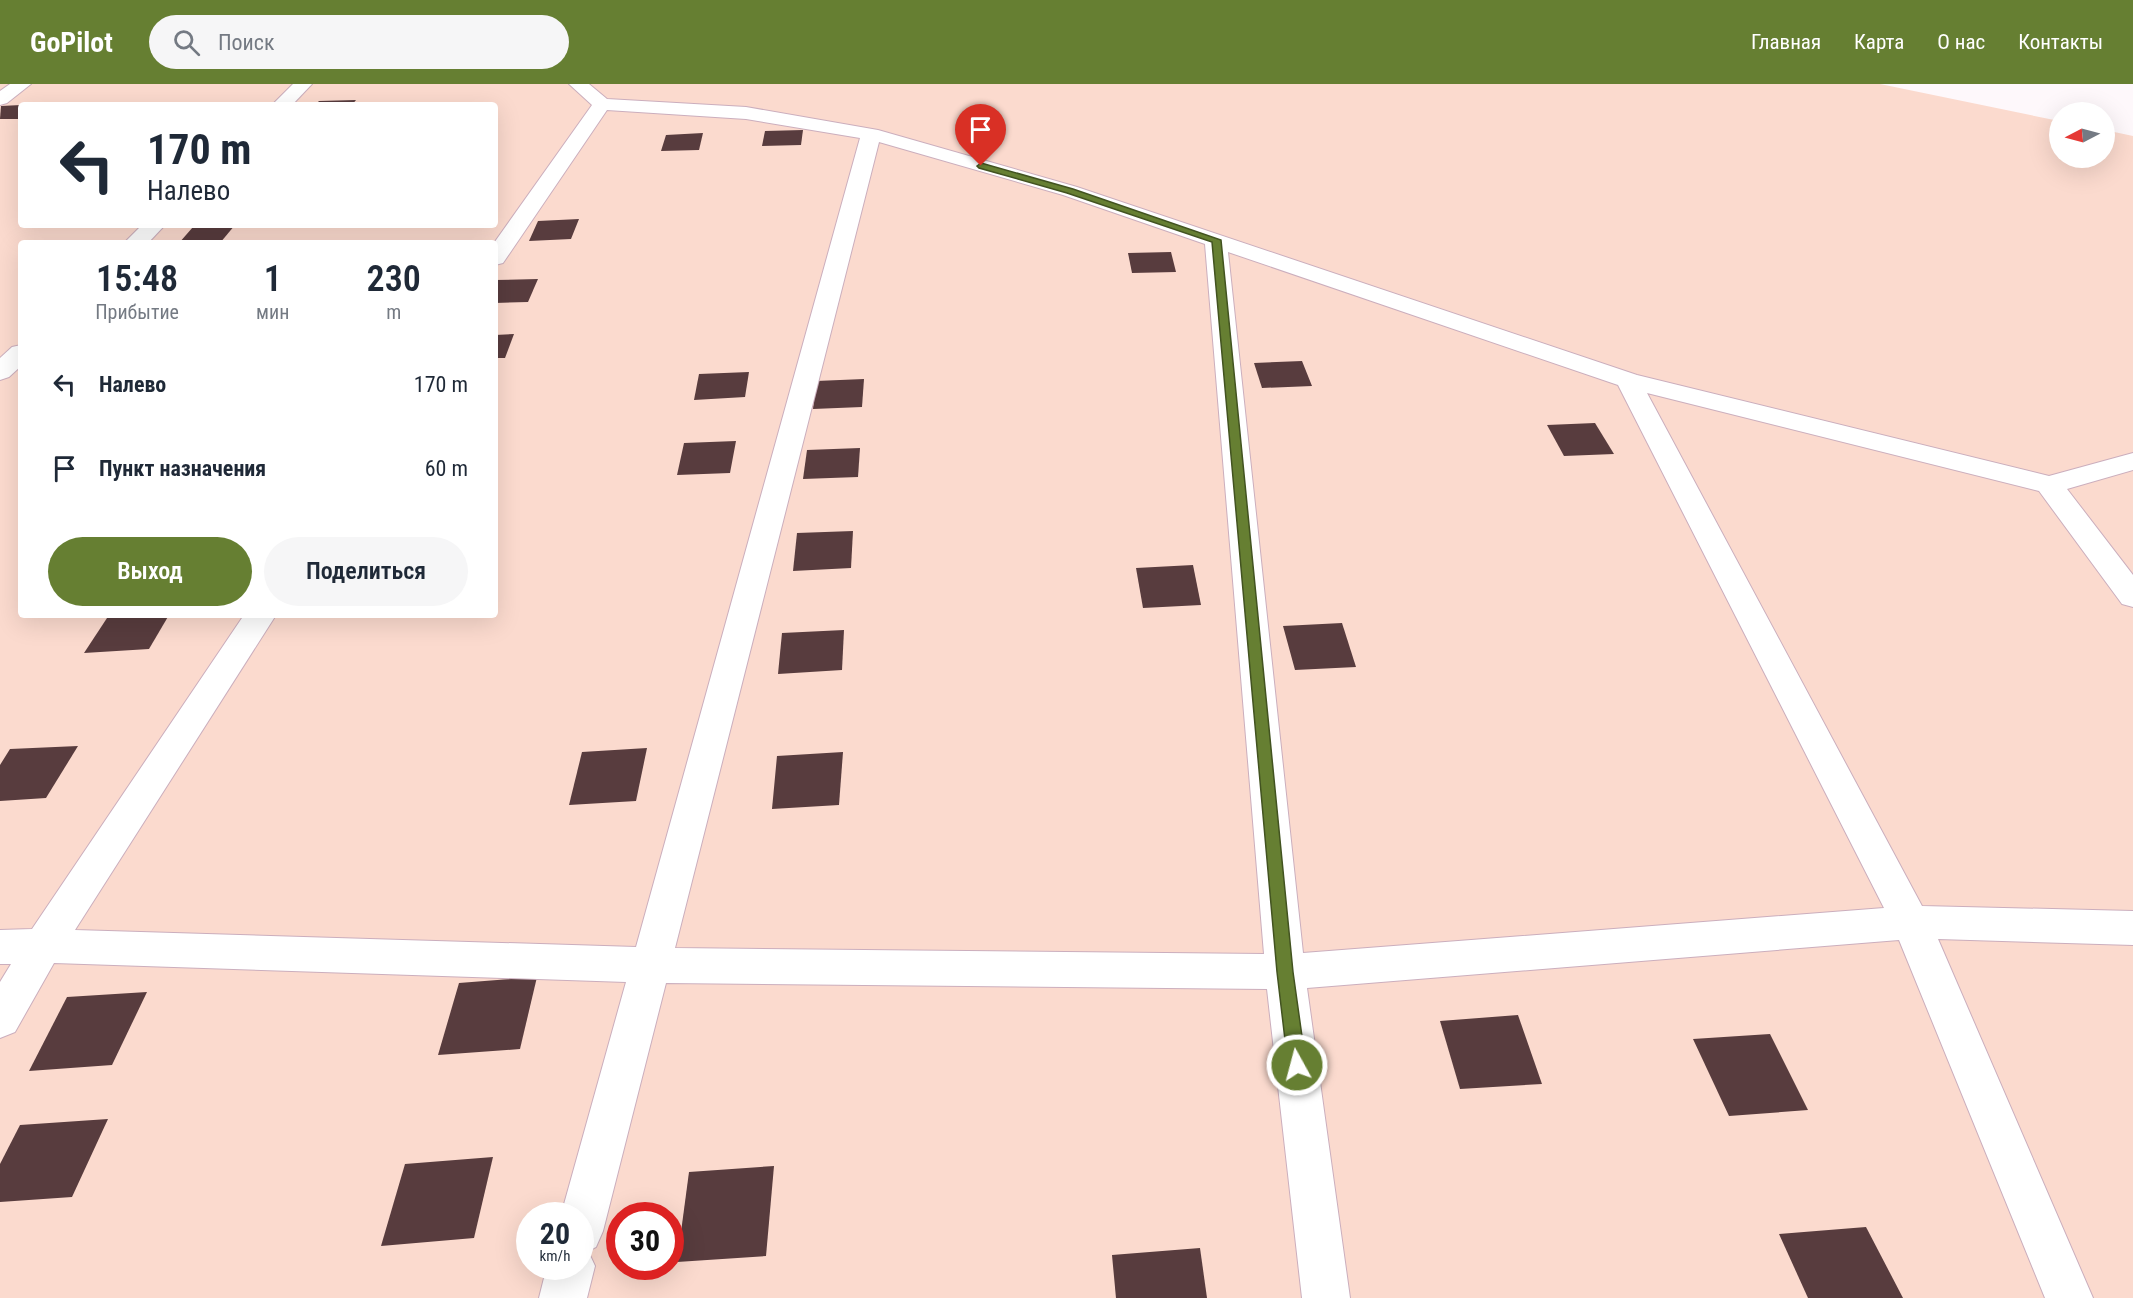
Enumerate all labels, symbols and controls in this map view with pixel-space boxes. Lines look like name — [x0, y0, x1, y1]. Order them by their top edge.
search box — [149, 15, 569, 69]
text: GoPilot — [30, 26, 113, 59]
icon: search — [170, 26, 203, 59]
text: Поиск — [218, 30, 275, 55]
text: Главная — [1751, 30, 1821, 54]
text: Карта — [1854, 30, 1904, 54]
text: О нас — [1937, 30, 1985, 54]
text: Контакты — [2018, 30, 2103, 54]
north arrow — [2049, 102, 2115, 168]
map controls — [2049, 102, 2115, 168]
pin — [955, 104, 1006, 166]
icon: arrive — [964, 113, 997, 146]
text: 170 m — [147, 125, 252, 174]
icon: left — [48, 126, 126, 204]
text: Налево — [147, 175, 230, 207]
text: 15:48 — [96, 258, 178, 300]
text: 1 — [264, 258, 282, 300]
text: 230 — [367, 258, 421, 300]
text: Прибытие — [95, 300, 179, 324]
text: мин — [256, 300, 289, 324]
text: m — [386, 300, 401, 324]
icon: left — [48, 368, 81, 401]
text: Налево — [99, 372, 166, 397]
text: 170 m — [414, 372, 468, 397]
icon: arrive — [48, 452, 81, 485]
text: Пункт назначения — [99, 456, 266, 481]
text: 60 m — [425, 456, 468, 481]
button: Выход — [48, 537, 252, 606]
button: Поделиться — [264, 537, 468, 606]
position arrow — [1265, 1033, 1329, 1097]
speed limit sign: 30 — [606, 1202, 684, 1280]
text: 20 — [540, 1216, 570, 1251]
text: km/h — [540, 1247, 570, 1265]

